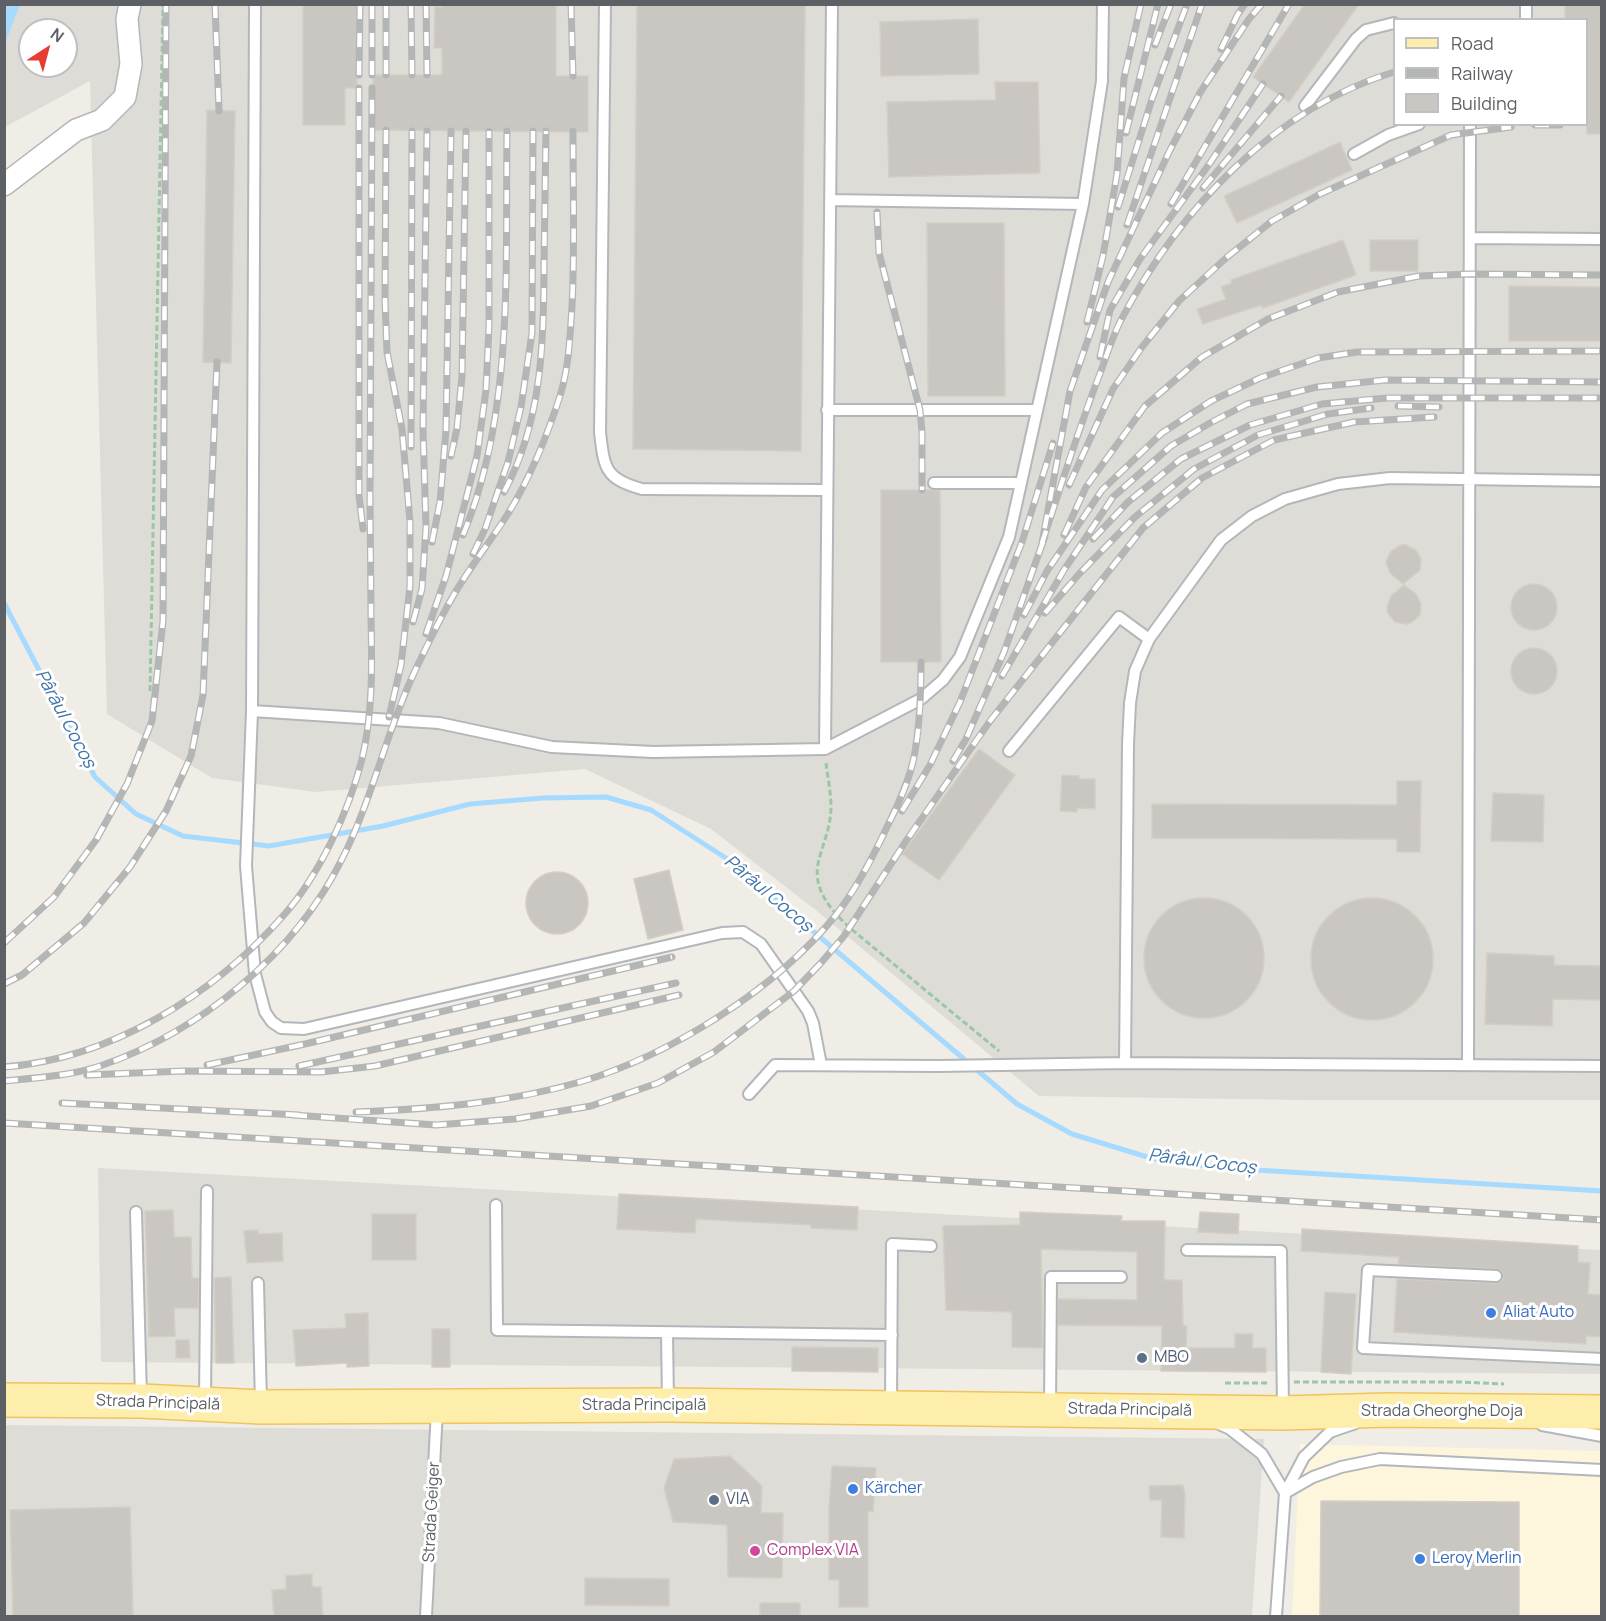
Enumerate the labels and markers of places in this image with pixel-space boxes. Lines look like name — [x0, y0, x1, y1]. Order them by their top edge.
place label: Aliat Auto — [1503, 1303, 1574, 1323]
marker: Aliat Auto — [1484, 1306, 1498, 1320]
place label: MBO — [1154, 1348, 1189, 1368]
marker: MBO — [1135, 1351, 1149, 1365]
place label: Kärcher — [865, 1479, 922, 1499]
marker: Kärcher — [846, 1482, 860, 1496]
place label: VIA — [726, 1490, 750, 1510]
marker: VIA — [707, 1493, 721, 1507]
place label: Complex VIA — [767, 1541, 859, 1561]
marker: Complex VIA — [748, 1544, 762, 1558]
place label: Leroy Merlin — [1432, 1549, 1521, 1569]
marker: Leroy Merlin — [1413, 1552, 1427, 1566]

